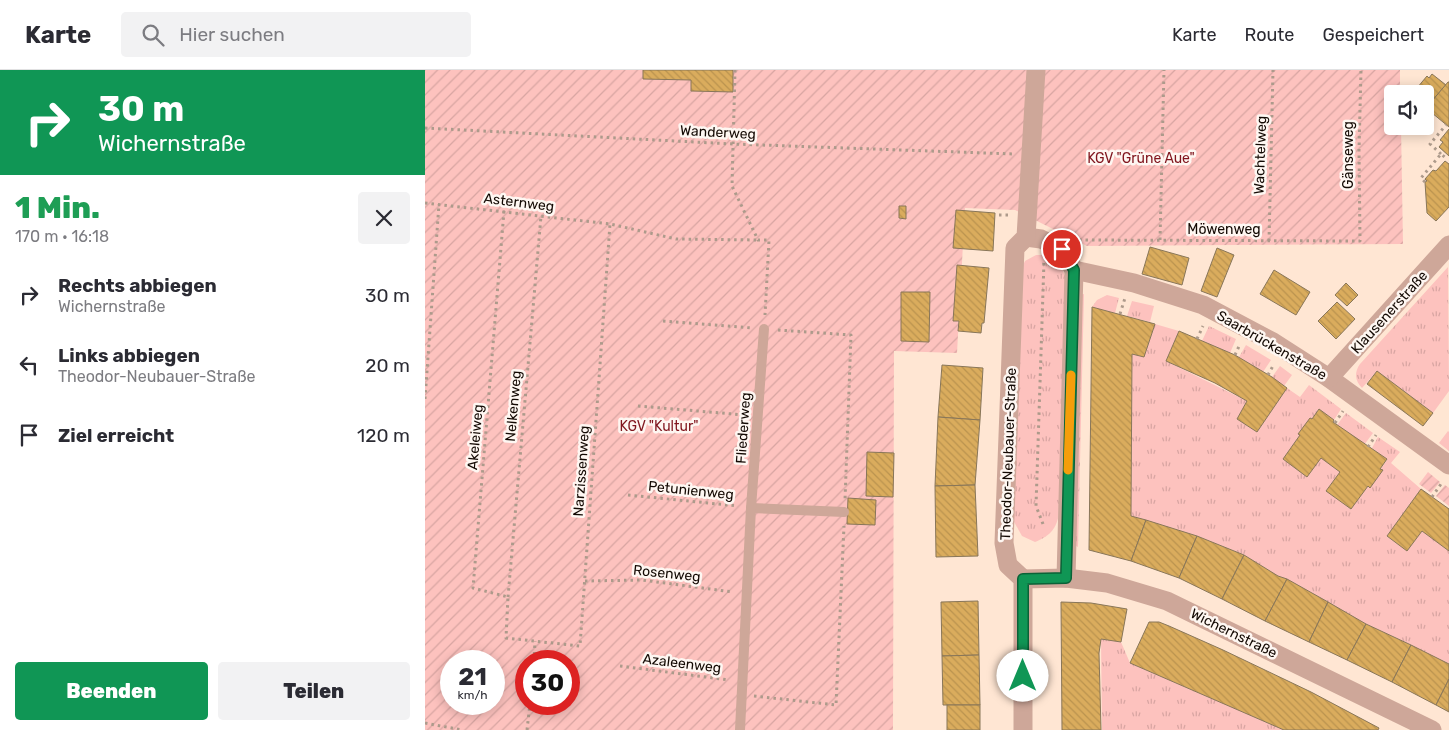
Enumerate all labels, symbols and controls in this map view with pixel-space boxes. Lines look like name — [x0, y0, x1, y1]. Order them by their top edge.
search box — [121, 12, 471, 57]
text: Karte — [25, 21, 91, 49]
icon: search — [139, 21, 167, 49]
text: Hier suchen — [179, 23, 285, 46]
text: Karte — [1172, 24, 1216, 46]
text: Route — [1244, 24, 1294, 46]
text: Gespeichert — [1322, 24, 1424, 46]
map controls — [1384, 85, 1434, 135]
button: sound — [1384, 85, 1434, 135]
text: 30 m — [98, 88, 184, 130]
icon: right — [15, 90, 80, 155]
street label: Wachtelweg — [1251, 115, 1270, 195]
street label: Gänseweg — [1340, 121, 1357, 189]
street label: Wanderweg — [680, 122, 756, 143]
text: Wichernstraße — [98, 130, 246, 157]
park label: KGV "Grüne Aue" — [1087, 150, 1195, 167]
text: 1 Min. — [15, 190, 100, 226]
street label: Asternweg — [483, 190, 555, 215]
button: close — [358, 192, 410, 244]
street label: Möwenweg — [1187, 221, 1261, 238]
text: 170 m · 16:18 — [15, 227, 109, 246]
pin — [1041, 228, 1083, 270]
icon: arrive — [1048, 235, 1076, 263]
street label: Klausenerstraße — [1348, 267, 1431, 357]
text: Rechts abbiegen — [58, 274, 217, 297]
icon: right — [15, 281, 43, 309]
text: 30 m — [365, 284, 410, 307]
text: Wichernstraße — [58, 297, 166, 316]
street label: Saarbrückenstraße — [1214, 307, 1330, 384]
text: Links abbiegen — [58, 344, 200, 367]
icon: left — [15, 351, 43, 379]
text: 20 m — [365, 354, 410, 377]
text: Theodor-Neubauer-Straße — [58, 367, 256, 386]
street label: Theodor-Neubauer-Straße — [997, 367, 1020, 541]
street label: Nelkenweg — [502, 370, 525, 442]
street label: Fliederweg — [733, 392, 754, 464]
street label: Akeleiweg — [464, 403, 487, 471]
park label: KGV "Kultur" — [620, 418, 698, 435]
icon: arrive — [15, 421, 43, 449]
text: Ziel erreicht — [58, 424, 174, 447]
text: 120 m — [357, 424, 410, 447]
street label: Narzissenweg — [570, 425, 593, 517]
street label: Petunienweg — [647, 478, 735, 503]
street label: Rosenweg — [632, 562, 702, 585]
street label: Wichernstraße — [1188, 605, 1280, 662]
position arrow — [996, 649, 1048, 701]
speed limit sign: 30 — [515, 650, 580, 715]
street label: Azaleenweg — [642, 650, 722, 677]
button: Beenden — [15, 662, 208, 720]
button: Teilen — [218, 662, 410, 720]
text: 21 — [458, 662, 487, 691]
text: km/h — [458, 688, 487, 702]

